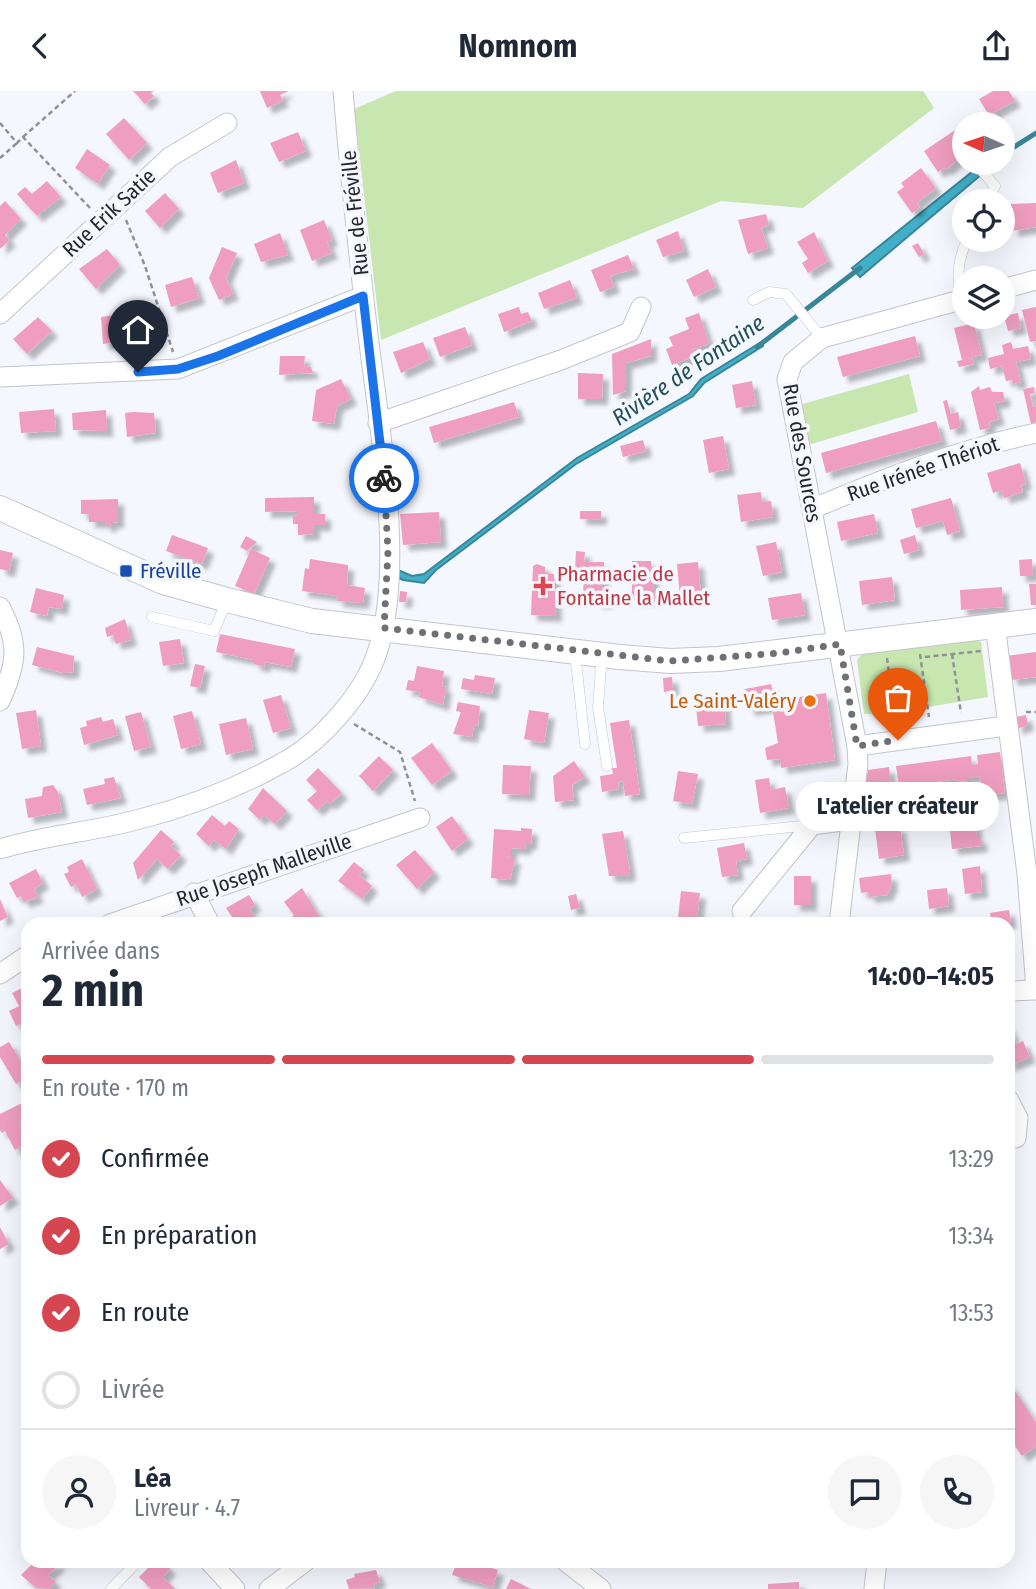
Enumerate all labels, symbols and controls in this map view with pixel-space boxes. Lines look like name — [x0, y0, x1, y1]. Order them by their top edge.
icon: back — [21, 27, 59, 65]
text: Nomnom — [459, 27, 577, 65]
icon: share — [977, 27, 1015, 65]
north arrow — [952, 112, 1015, 175]
map controls — [952, 112, 1015, 329]
street label: Rue de Fréville — [335, 149, 375, 277]
street label: Rue Erik Satie — [57, 163, 161, 263]
button: locate — [952, 189, 1015, 252]
button: layers — [952, 266, 1015, 329]
pin — [108, 300, 168, 372]
water label: Rivière de Fontaine — [606, 309, 770, 431]
icon: home — [119, 311, 157, 349]
street label: Rue des Sources — [777, 382, 827, 524]
street label: Rue Irénée Thériot — [844, 431, 1002, 507]
courier — [349, 443, 419, 513]
icon: bike — [365, 459, 403, 497]
place label: Fréville — [140, 558, 202, 584]
place label: Pharmacie de Fontaine la Mallet — [557, 561, 710, 611]
marker: Fréville — [118, 563, 134, 579]
marker: Pharmacie de Fontaine la Mallet — [535, 578, 551, 594]
pin — [868, 668, 928, 740]
icon: bag — [879, 679, 917, 717]
place label: Le Saint-Valéry — [669, 688, 797, 714]
marker: Le Saint-Valéry — [802, 693, 818, 709]
callout: L'atelier créateur — [796, 782, 1000, 831]
text: L'atelier créateur — [817, 792, 978, 820]
street label: Rue Joseph Malleville — [173, 828, 355, 912]
text: Arrivée dans — [42, 937, 160, 965]
text: 14:00–14:05 — [867, 961, 994, 992]
text: 2 min — [42, 963, 144, 1018]
text: En route · 170 m — [42, 1074, 189, 1102]
icon: check — [42, 1140, 80, 1178]
text: Confirmée — [101, 1143, 209, 1174]
text: 13:29 — [949, 1145, 994, 1173]
icon: check — [42, 1217, 80, 1255]
text: En préparation — [101, 1220, 258, 1251]
text: 13:34 — [948, 1222, 994, 1250]
icon: check — [42, 1294, 80, 1332]
text: En route — [101, 1297, 189, 1328]
text: 13:53 — [949, 1299, 994, 1327]
text: Livrée — [101, 1374, 165, 1405]
button: person — [42, 1455, 116, 1529]
button: chat — [828, 1455, 902, 1529]
button: phone — [920, 1455, 994, 1529]
text: Léa — [134, 1463, 171, 1494]
text: Livreur · 4.7 — [134, 1494, 240, 1522]

